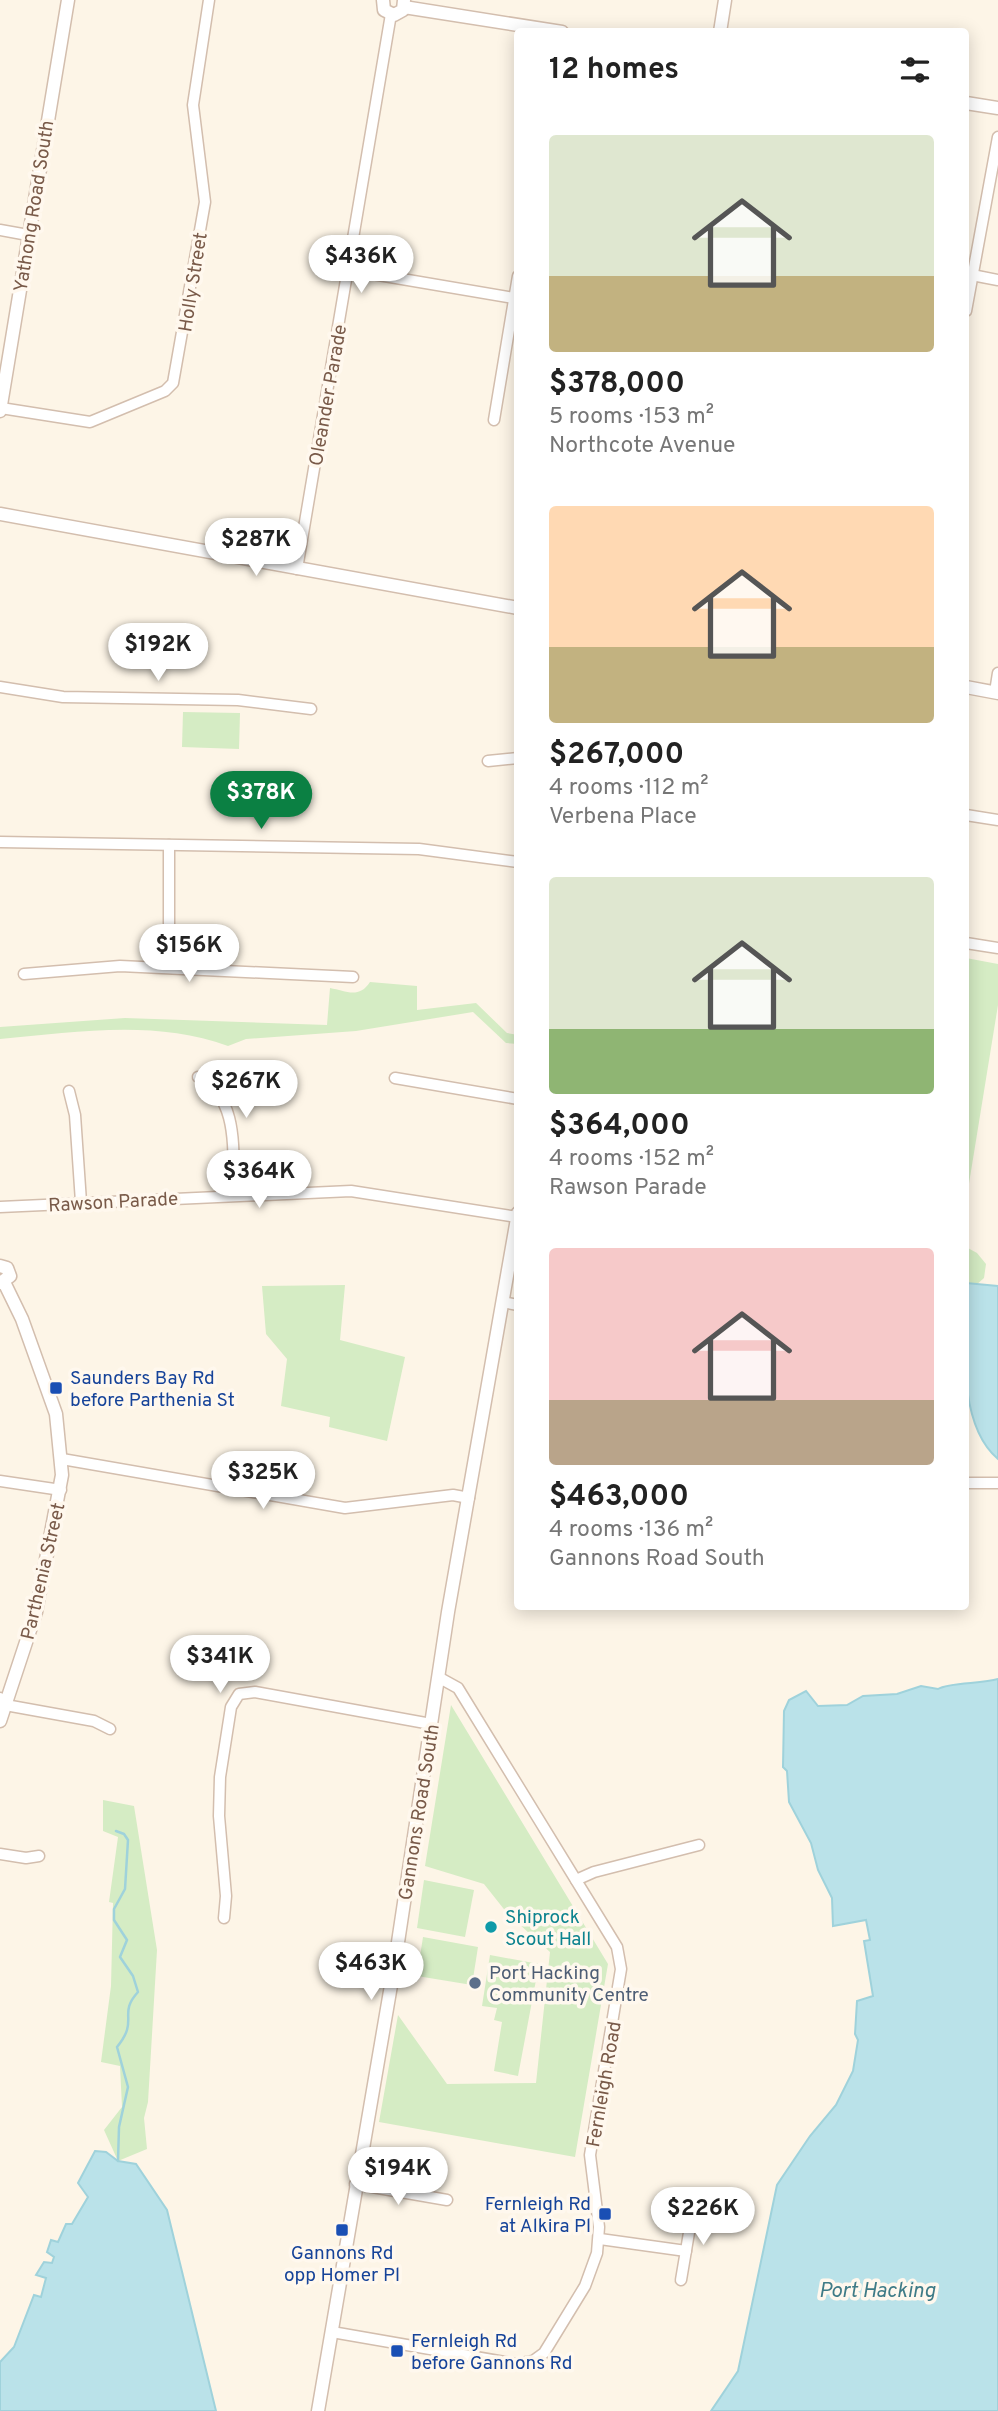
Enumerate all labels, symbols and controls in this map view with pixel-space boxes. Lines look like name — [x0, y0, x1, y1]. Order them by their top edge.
icon: filters — [896, 51, 934, 89]
text: 12 homes — [549, 52, 679, 89]
street label: Yathong Road South — [10, 119, 60, 294]
icon: home — [679, 180, 805, 306]
street label: Holly Street — [174, 231, 214, 334]
pin: $436K — [312, 236, 410, 295]
text: $436K — [325, 243, 397, 272]
street label: Oleander Parade — [305, 323, 353, 468]
text: $378,000 — [549, 366, 685, 403]
text: 5 rooms · 153 m² — [549, 403, 714, 432]
text: Northcote Avenue — [549, 432, 735, 461]
pin: $287K — [207, 518, 305, 578]
text: $287K — [221, 526, 291, 555]
icon: home — [679, 551, 805, 677]
pin: $192K — [109, 624, 207, 683]
text: $192K — [124, 631, 192, 660]
text: $267,000 — [549, 737, 684, 774]
pin: $378K — [212, 772, 310, 831]
text: 4 rooms · 112 m² — [549, 774, 709, 803]
text: $378K — [226, 779, 296, 808]
text: Verbena Place — [549, 803, 697, 832]
icon: home — [679, 922, 805, 1048]
pin: $156K — [140, 925, 238, 984]
text: $156K — [155, 932, 223, 961]
pin: $267K — [197, 1060, 295, 1120]
text: $267K — [211, 1068, 281, 1097]
text: $364,000 — [549, 1108, 690, 1145]
text: 4 rooms · 152 m² — [549, 1145, 714, 1174]
pin: $364K — [210, 1150, 308, 1210]
text: $364K — [223, 1158, 295, 1187]
text: Rawson Parade — [549, 1174, 707, 1203]
street label: Rawson Parade — [47, 1188, 179, 1218]
icon: home — [679, 1293, 805, 1419]
place label: Saunders Bay Rd before Parthenia St — [70, 1367, 235, 1413]
marker: Saunders Bay Rd before Parthenia St — [48, 1380, 64, 1396]
pin: $325K — [214, 1452, 312, 1511]
text: $325K — [227, 1459, 299, 1488]
text: $463,000 — [549, 1479, 689, 1516]
street label: Parthenia Street — [17, 1501, 71, 1642]
text: 4 rooms · 136 m² — [549, 1516, 713, 1545]
text: Gannons Road South — [549, 1545, 765, 1574]
pin: $341K — [171, 1636, 269, 1695]
text: $341K — [186, 1643, 254, 1672]
street label: Gannons Road South — [394, 1722, 446, 1902]
place label: Shiprock Scout Hall — [505, 1906, 591, 1952]
marker: Shiprock Scout Hall — [483, 1919, 499, 1935]
pin: $463K — [322, 1942, 420, 2002]
text: $463K — [335, 1950, 407, 1979]
place label: Port Hacking Community Centre — [489, 1962, 649, 2008]
marker: Port Hacking Community Centre — [467, 1975, 483, 1991]
street label: Fernleigh Road — [582, 2020, 628, 2149]
pin: $194K — [349, 2148, 447, 2207]
text: $194K — [364, 2155, 432, 2184]
pin: $226K — [654, 2188, 752, 2247]
place label: Fernleigh Rd at Alkira Pl — [485, 2193, 591, 2239]
text: $226K — [667, 2195, 739, 2224]
marker: Fernleigh Rd at Alkira Pl — [597, 2206, 613, 2222]
marker: Gannons Rd opp Homer Pl — [334, 2222, 350, 2238]
place label: Gannons Rd opp Homer Pl — [284, 2242, 400, 2288]
water label: Port Hacking — [819, 2278, 936, 2305]
place label: Fernleigh Rd before Gannons Rd — [411, 2330, 572, 2376]
marker: Fernleigh Rd before Gannons Rd — [389, 2343, 405, 2359]

